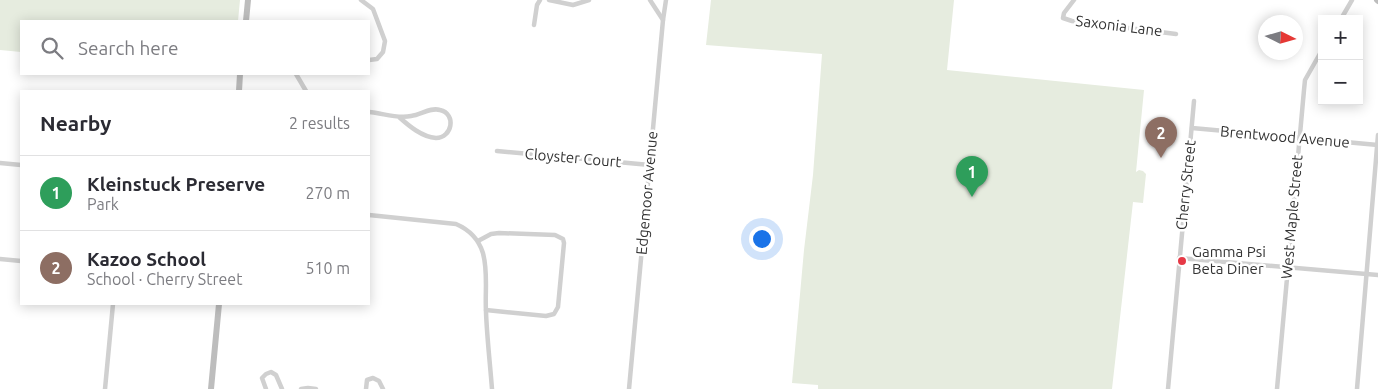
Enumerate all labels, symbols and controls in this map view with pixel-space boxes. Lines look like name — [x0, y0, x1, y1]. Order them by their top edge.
street label: Saxonia Lane — [1075, 12, 1163, 39]
north arrow — [1258, 15, 1303, 60]
map controls — [1318, 15, 1363, 105]
button: + — [1318, 15, 1363, 60]
search box — [20, 20, 370, 75]
icon: search — [38, 34, 66, 62]
text: Search here — [78, 37, 178, 59]
button: − — [1318, 60, 1363, 105]
text: Nearby — [40, 111, 111, 135]
text: 2 results — [289, 114, 350, 132]
pin: 2 — [1145, 117, 1177, 158]
street label: Brentwood Avenue — [1220, 122, 1350, 151]
street label: Edgemoor Avenue — [633, 130, 660, 256]
street label: Cherry Street — [1172, 139, 1199, 231]
street label: Cloyster Court — [524, 145, 622, 170]
street label: West Maple Street — [1278, 154, 1305, 280]
pin: 1 — [956, 156, 988, 197]
text: Kleinstuck Preserve — [87, 173, 265, 195]
text: 1 — [51, 184, 61, 202]
text: 270 m — [305, 184, 350, 202]
text: Park — [87, 195, 119, 213]
your location — [749, 226, 775, 252]
place label: Gamma Psi Beta Diner — [1192, 243, 1266, 277]
text: Kazoo School — [87, 248, 206, 270]
marker: Gamma Psi Beta Diner — [1176, 255, 1188, 267]
text: 2 — [51, 259, 61, 277]
text: 510 m — [305, 259, 350, 277]
text: School · Cherry Street — [87, 270, 242, 288]

